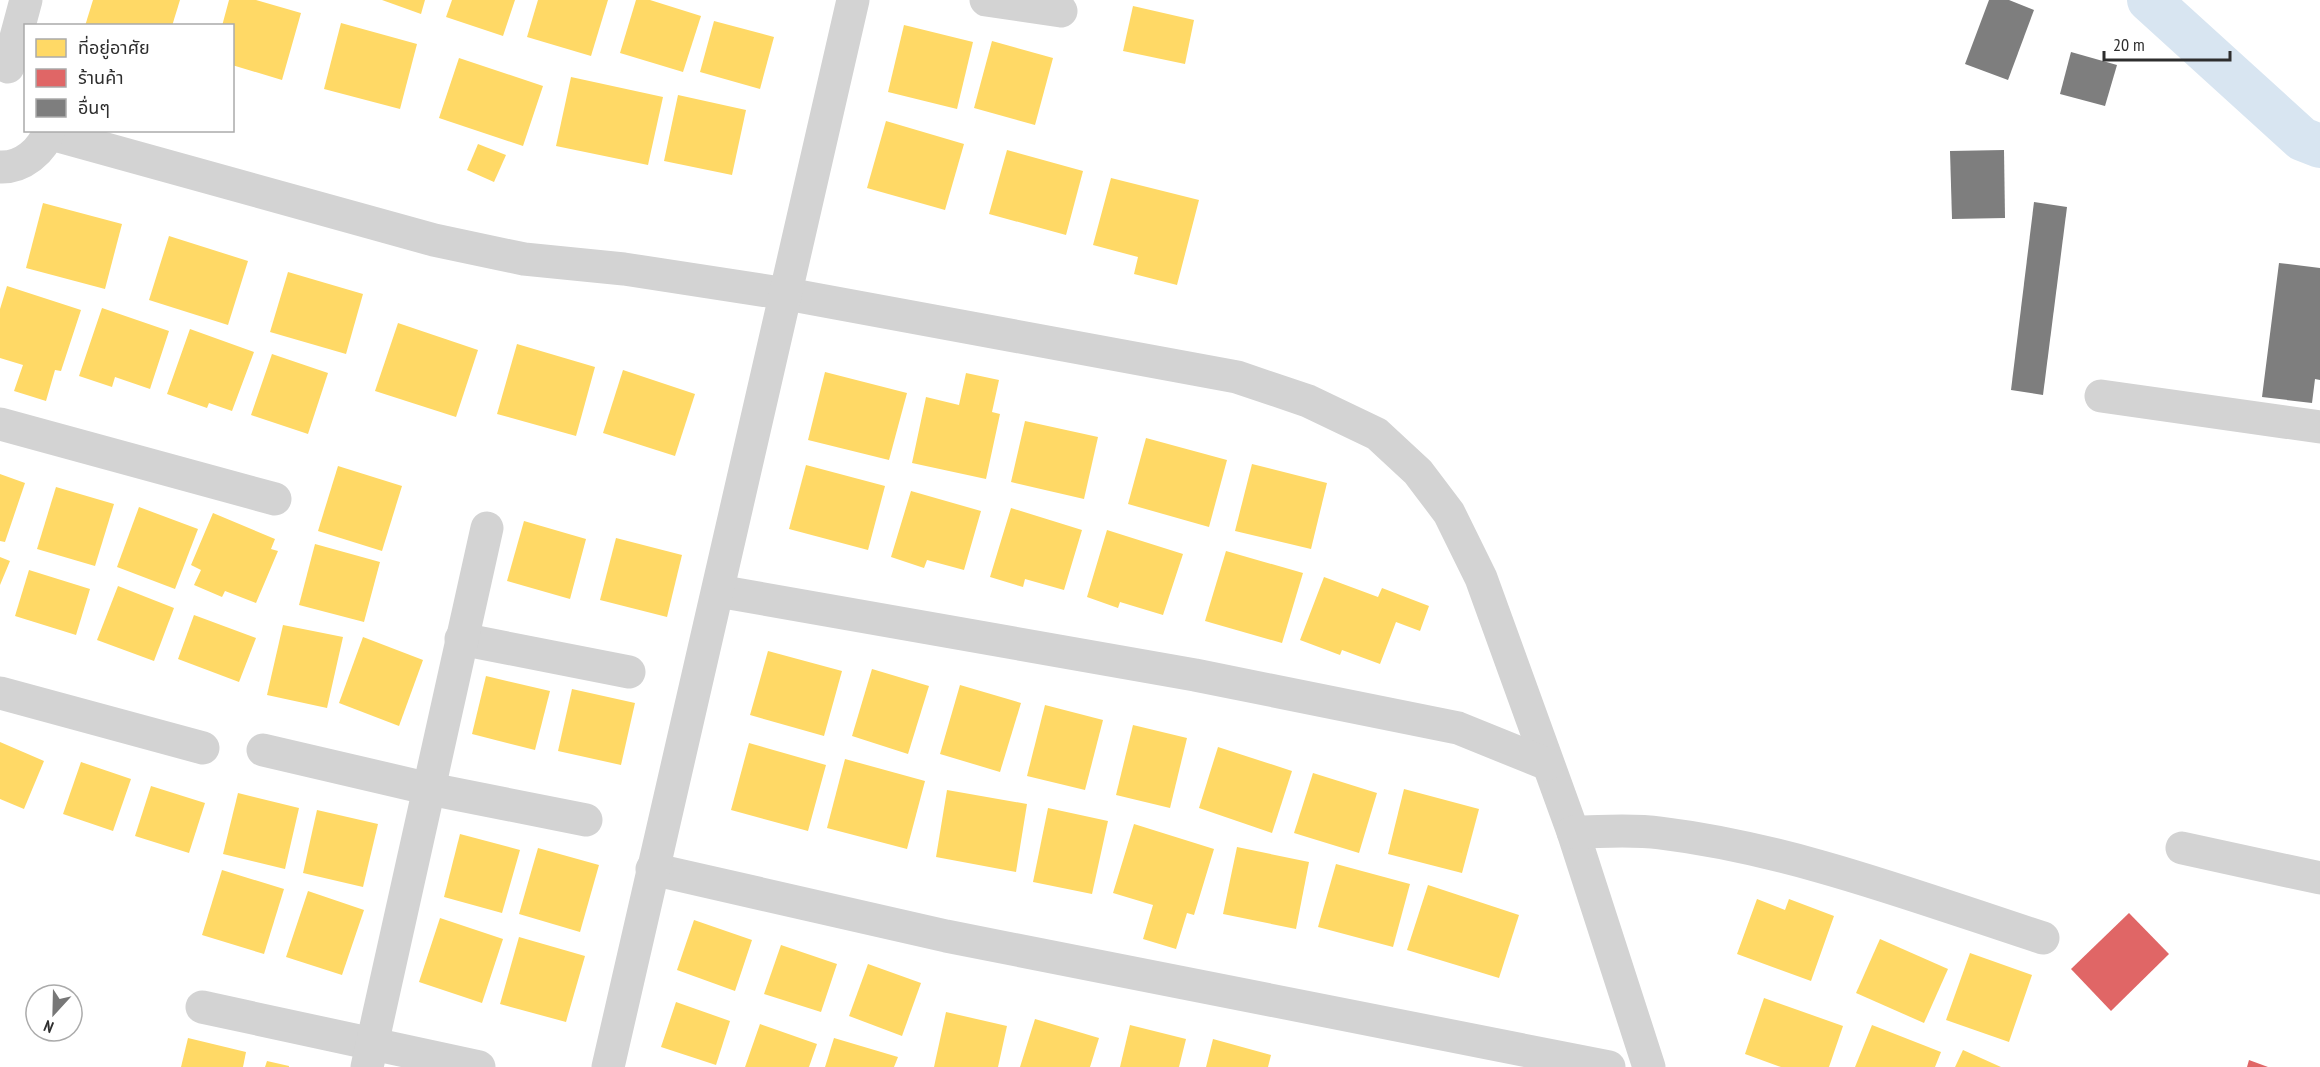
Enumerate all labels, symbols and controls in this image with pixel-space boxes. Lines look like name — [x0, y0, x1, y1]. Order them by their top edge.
legend — [24, 24, 234, 132]
scale bar — [2104, 24, 2230, 62]
text: 20 m — [2113, 33, 2145, 56]
text: ที่อยู่อาศัย — [78, 35, 150, 60]
text: ร้านค้า — [78, 66, 124, 89]
text: อื่นๆ — [78, 95, 110, 119]
north arrow — [24, 983, 84, 1043]
text: N — [41, 1016, 56, 1038]

